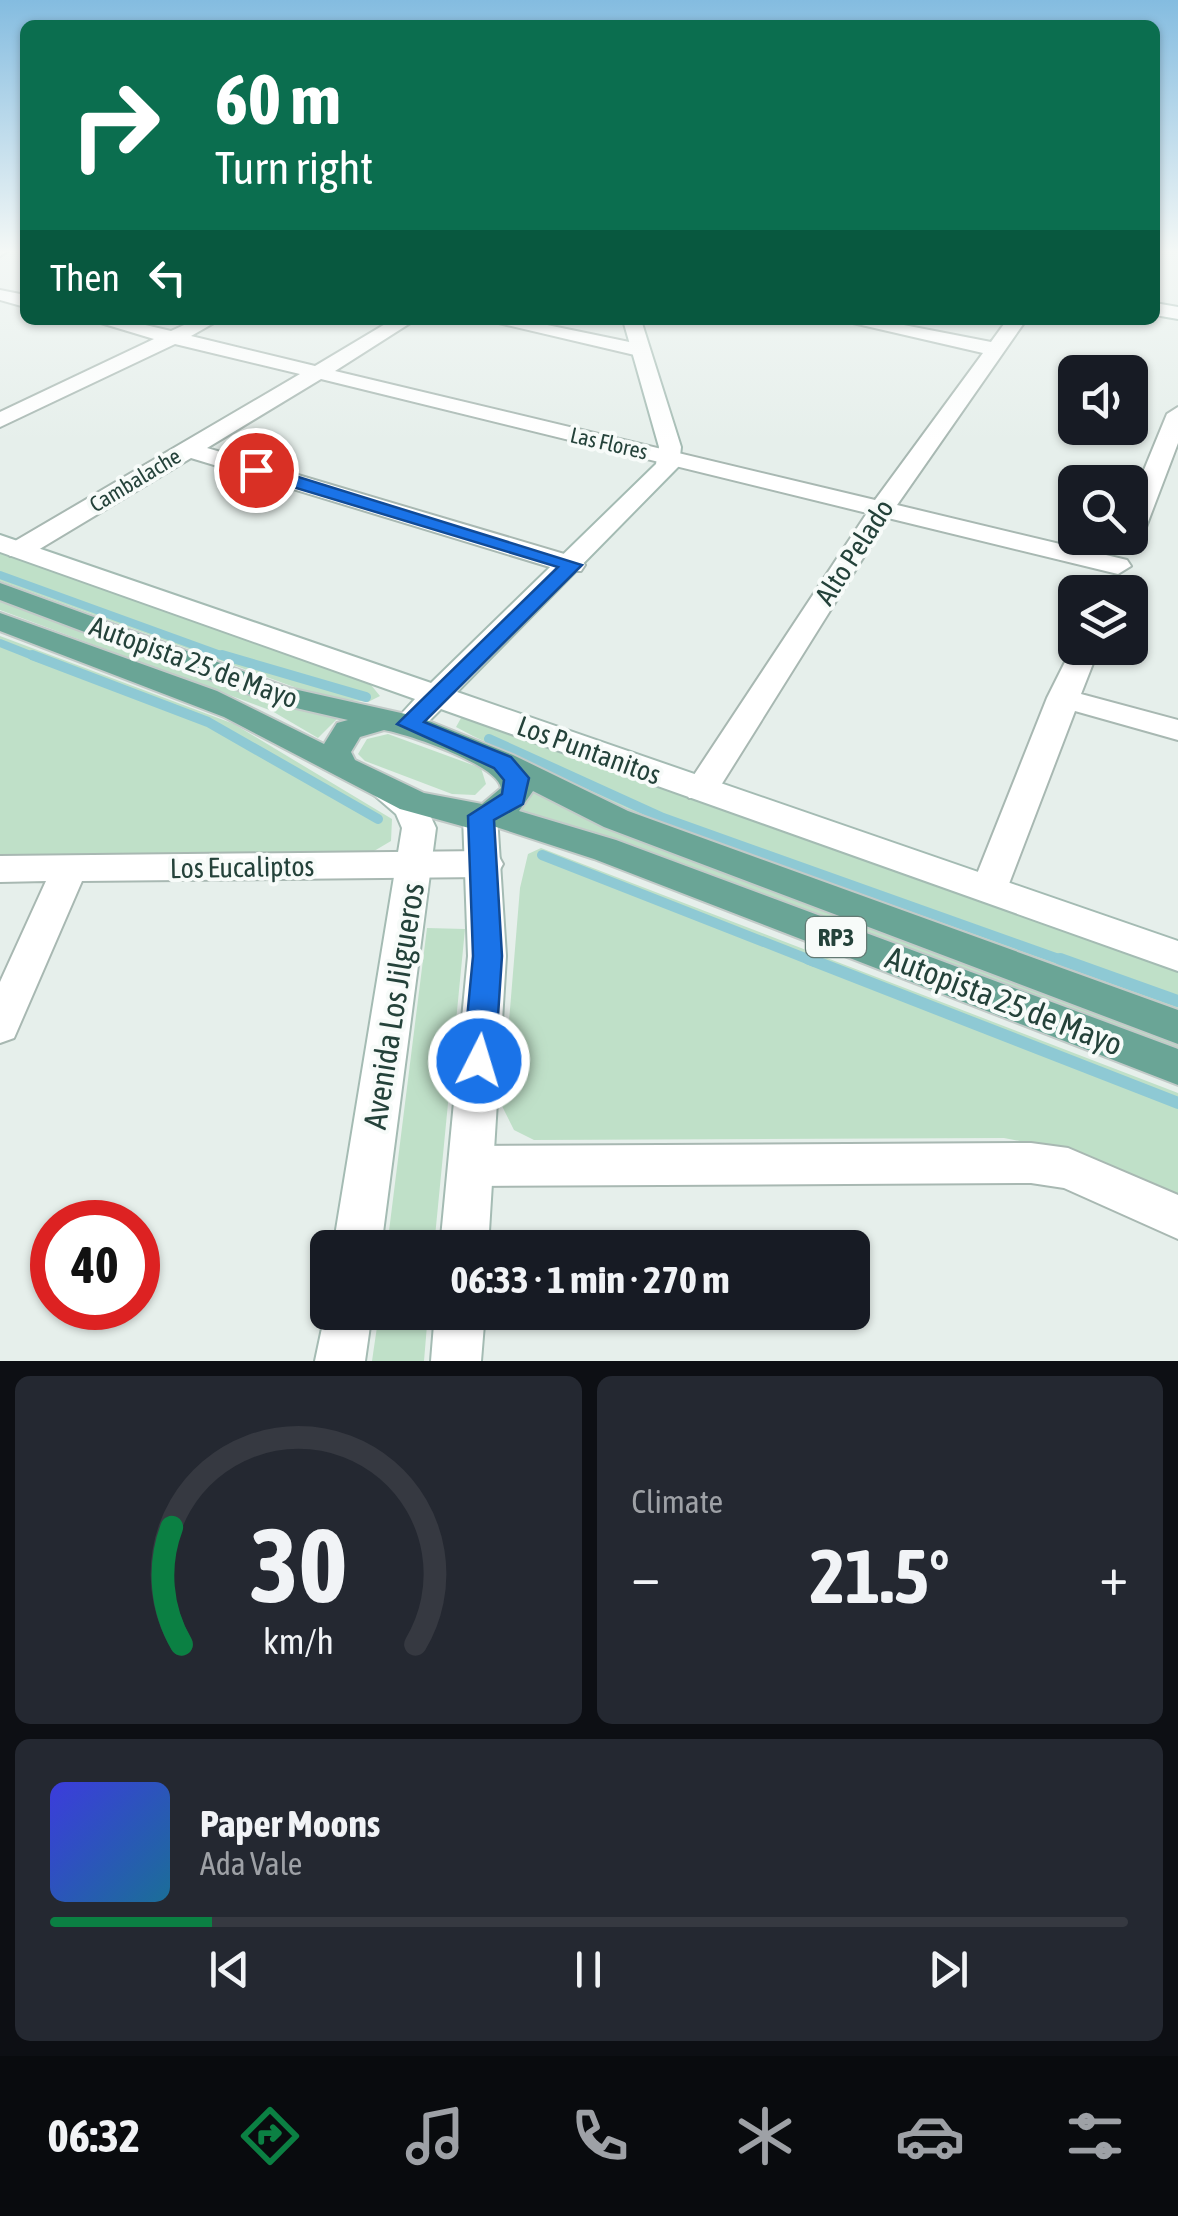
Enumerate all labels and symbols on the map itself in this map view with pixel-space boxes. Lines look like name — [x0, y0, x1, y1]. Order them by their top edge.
street label: Las Flores — [568, 421, 650, 465]
pin — [214, 428, 299, 513]
street label: Cambalache — [85, 443, 185, 517]
street label: Alto Pelado — [808, 493, 900, 611]
street label: Autopista 25 de Mayo — [86, 610, 302, 714]
street label: Los Puntanitos — [513, 709, 665, 791]
street label: Los Eucaliptos — [169, 850, 315, 884]
street label: Avenida Los Jilgueros — [356, 880, 431, 1132]
road number: RP3 — [806, 917, 866, 957]
street label: Autopista 25 de Mayo — [881, 938, 1128, 1063]
position arrow — [427, 1009, 531, 1113]
speed limit sign: 40 — [30, 1200, 160, 1330]

